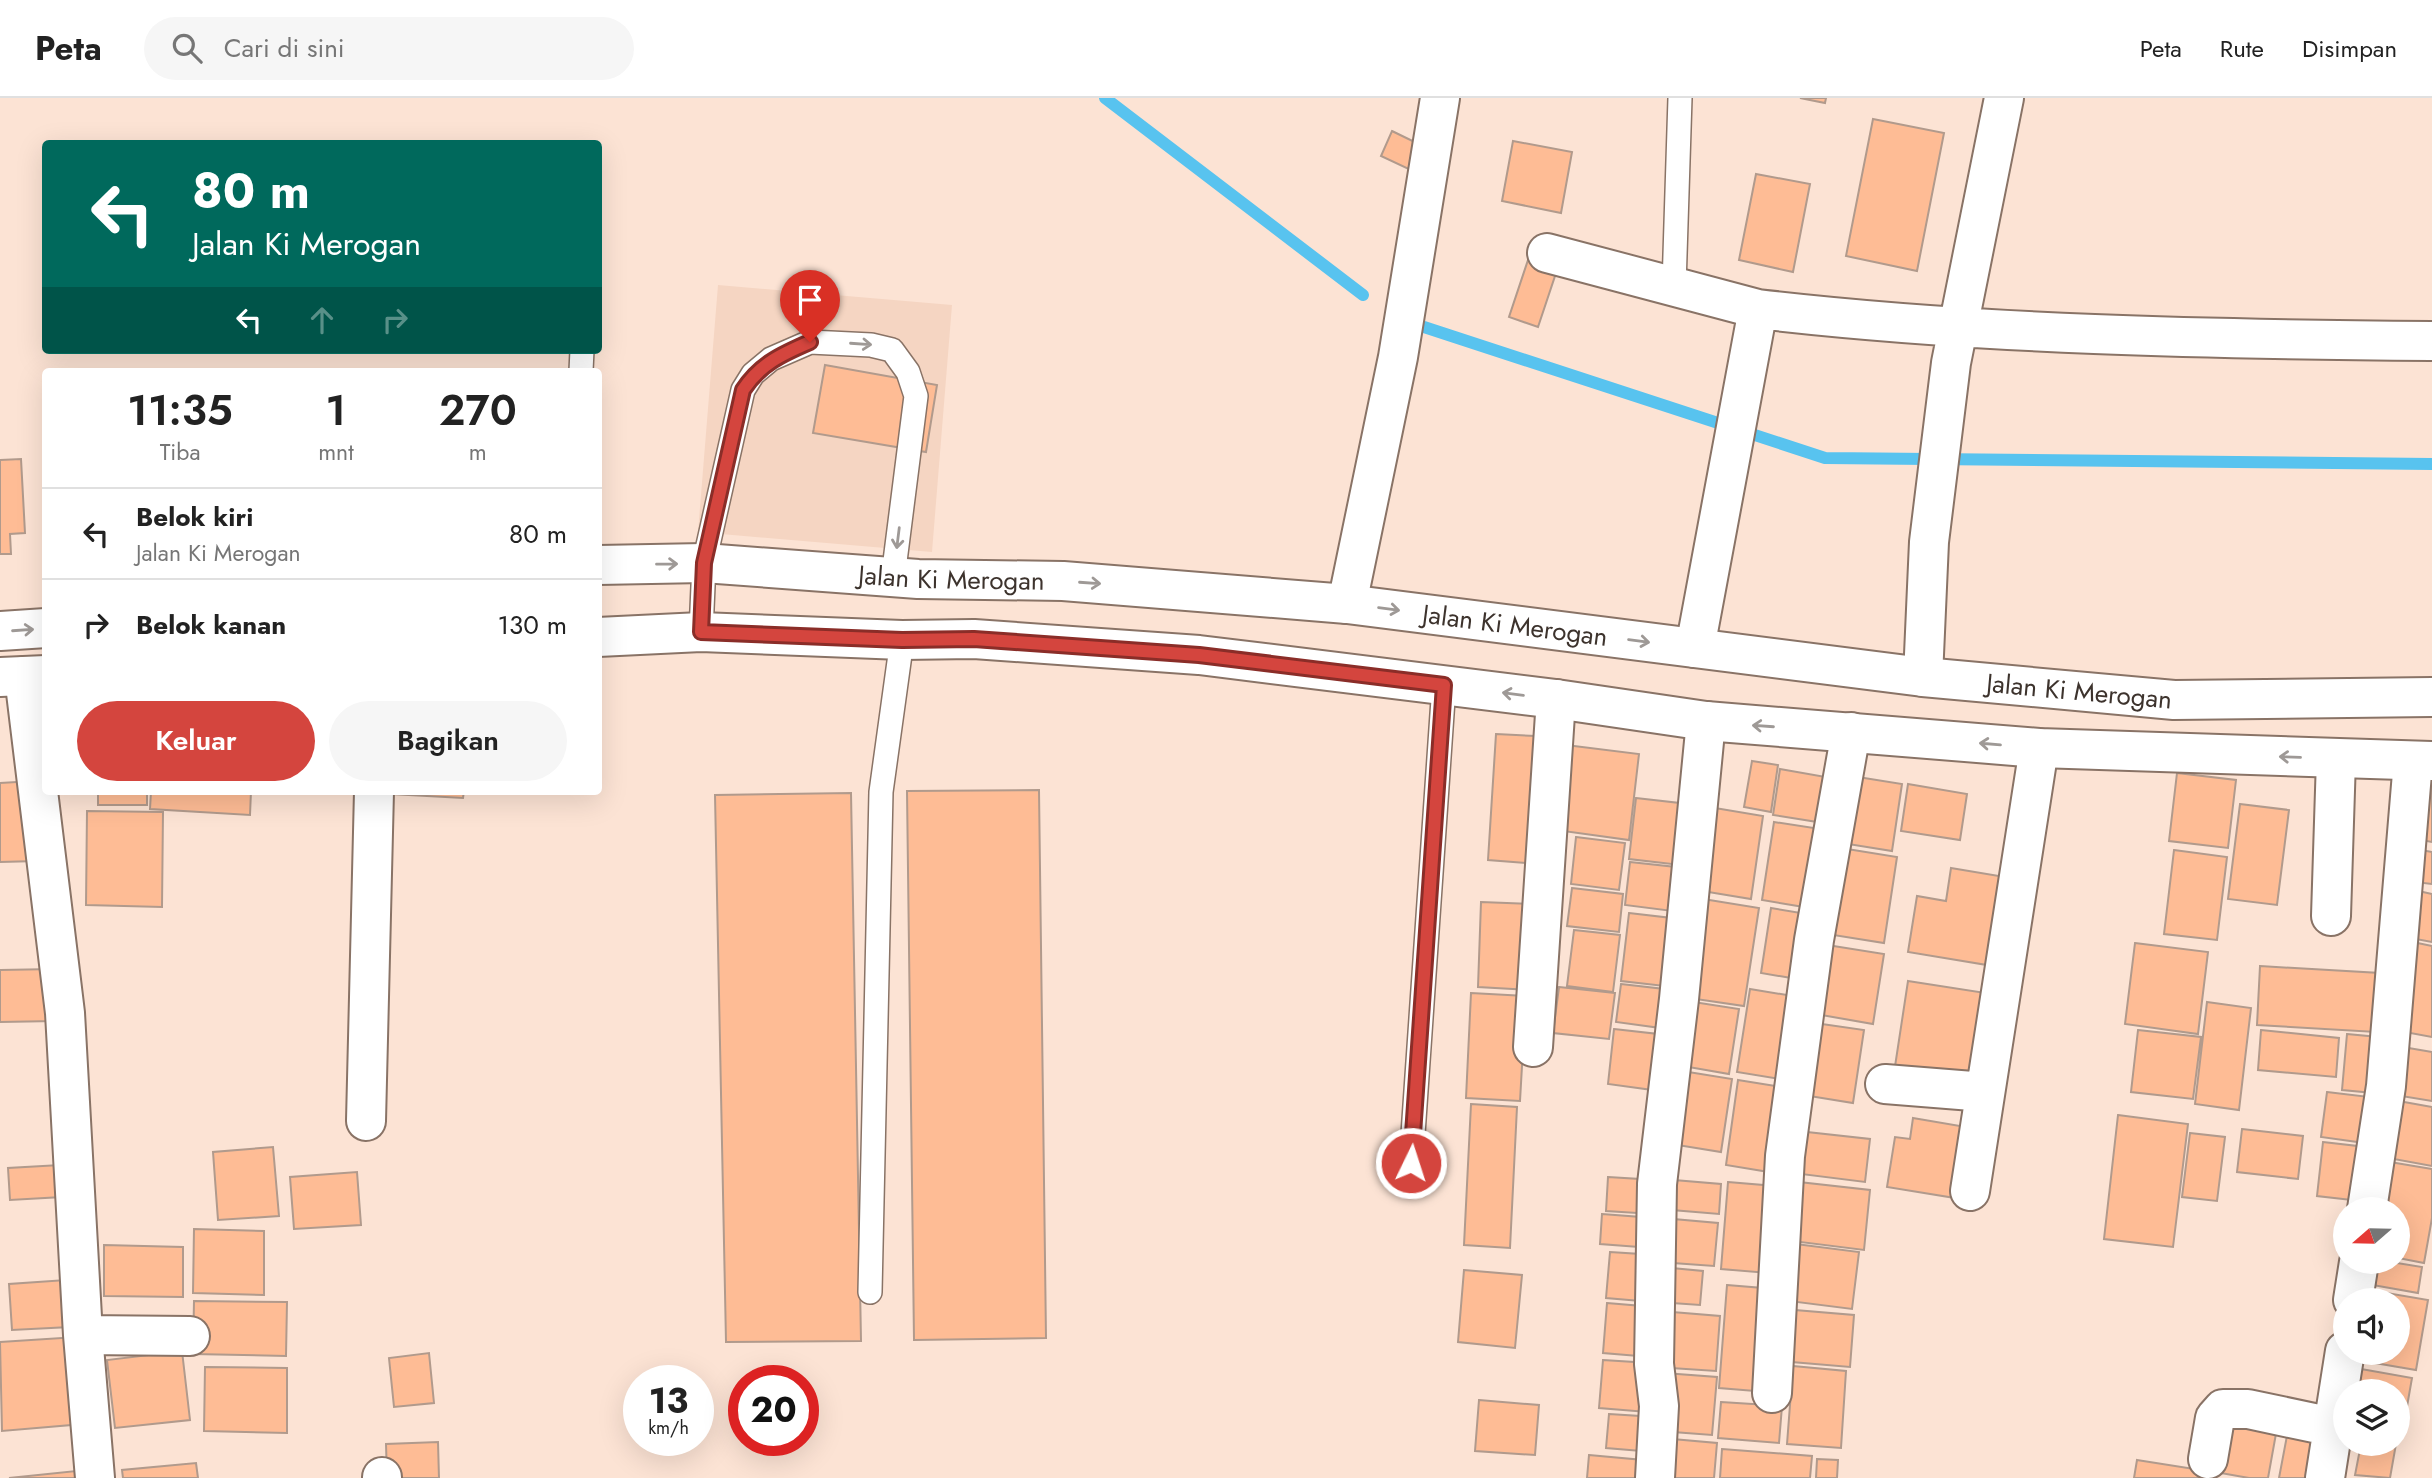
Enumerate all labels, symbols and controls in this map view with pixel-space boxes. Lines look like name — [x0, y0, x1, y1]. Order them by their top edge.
search box — [144, 17, 634, 80]
text: Peta — [35, 25, 102, 72]
icon: search — [168, 29, 206, 67]
text: Cari di sini — [224, 29, 345, 67]
text: Peta — [2140, 31, 2182, 66]
text: Rute — [2220, 31, 2264, 66]
text: Disimpan — [2302, 31, 2397, 66]
text: 80 m — [192, 156, 310, 226]
icon: left — [77, 168, 168, 259]
text: Jalan Ki Merogan — [192, 221, 421, 267]
pin — [780, 270, 840, 342]
icon: arrive — [791, 281, 829, 319]
icon: left — [230, 301, 268, 339]
icon: ahead — [303, 301, 341, 339]
icon: right — [376, 301, 414, 339]
one-way arrow — [849, 338, 872, 351]
text: 11:35 — [127, 380, 233, 441]
text: 1 — [326, 380, 346, 441]
text: 270 — [439, 380, 517, 441]
text: Tiba — [160, 435, 200, 469]
text: mnt — [318, 435, 354, 469]
text: m — [469, 435, 487, 469]
text: Belok kiri — [136, 498, 253, 536]
icon: left — [77, 515, 115, 553]
text: 80 m — [509, 515, 567, 553]
one-way arrow — [892, 526, 905, 549]
text: Jalan Ki Merogan — [136, 536, 301, 570]
street label: Jalan Ki Merogan — [854, 555, 1045, 600]
one-way arrow — [655, 557, 678, 571]
one-way arrow — [1078, 577, 1100, 590]
street label: Jalan Ki Merogan — [1417, 594, 1610, 656]
one-way arrow — [1378, 603, 1400, 616]
icon: right — [77, 606, 115, 644]
text: Belok kanan — [136, 606, 286, 644]
text: 130 m — [497, 606, 567, 644]
one-way arrow — [11, 623, 34, 636]
one-way arrow — [1628, 634, 1650, 647]
street label: Jalan Ki Merogan — [1982, 664, 2174, 719]
one-way arrow — [1502, 687, 1525, 700]
button: Keluar — [77, 701, 315, 781]
button: Bagikan — [329, 701, 567, 781]
one-way arrow — [1752, 719, 1775, 732]
one-way arrow — [1979, 737, 2001, 750]
one-way arrow — [2279, 750, 2302, 764]
position arrow — [1374, 1126, 1448, 1200]
north arrow — [2333, 1197, 2410, 1274]
map controls — [2333, 1197, 2410, 1456]
button: sound — [2333, 1288, 2410, 1365]
speed limit sign: 20 — [728, 1365, 819, 1456]
text: 13 — [649, 1376, 688, 1426]
button: layers — [2333, 1379, 2410, 1456]
text: km/h — [648, 1415, 689, 1441]

